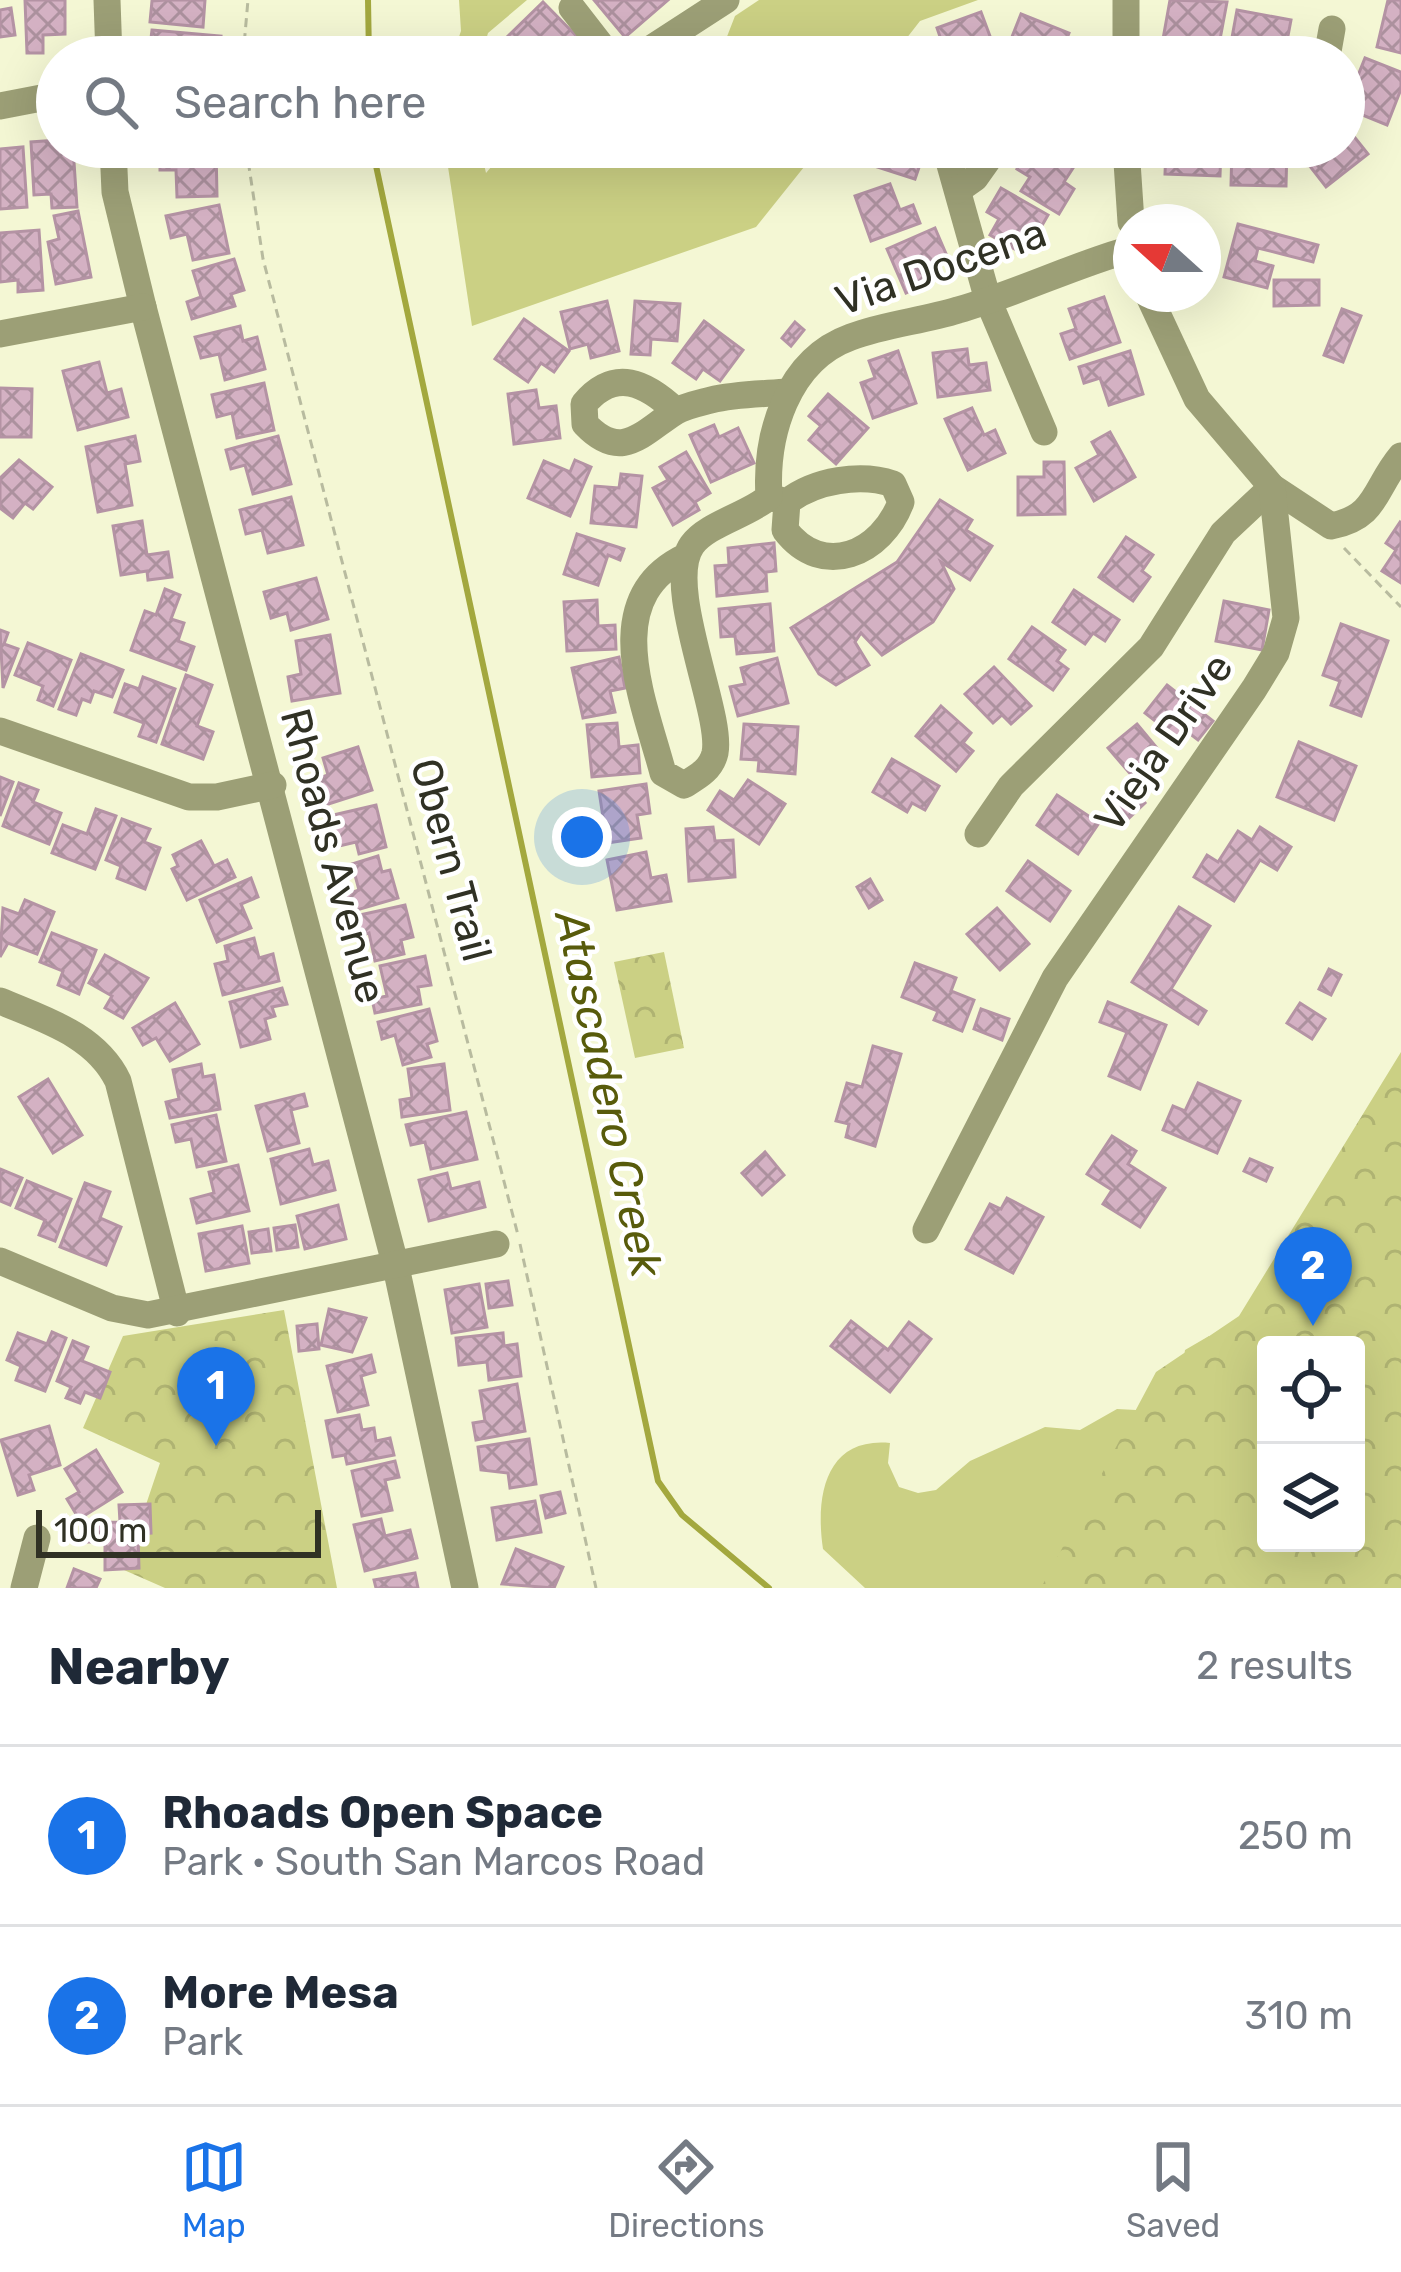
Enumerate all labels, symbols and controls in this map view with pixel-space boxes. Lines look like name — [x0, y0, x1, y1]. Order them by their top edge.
search box — [36, 36, 1365, 168]
icon: search — [78, 69, 144, 135]
text: Search here — [174, 76, 426, 129]
north arrow — [1113, 204, 1221, 312]
street label: Via Docena — [829, 208, 1053, 326]
street label: Vieja Drive — [1084, 644, 1244, 842]
street label: Rhoads Avenue — [270, 703, 396, 1009]
street label: Obern Trail — [400, 753, 502, 967]
your location — [552, 807, 612, 867]
water label: Atascadero Creek — [544, 904, 674, 1283]
pin: 2 — [1274, 1227, 1352, 1326]
map controls — [1257, 1336, 1365, 1552]
button: locate — [1257, 1336, 1365, 1444]
pin: 1 — [177, 1347, 255, 1446]
button: layers — [1257, 1444, 1365, 1552]
scale bar — [36, 1504, 321, 1557]
text: 100 m — [54, 1511, 147, 1550]
text: Nearby — [48, 1636, 230, 1697]
text: 2 results — [1196, 1643, 1353, 1689]
text: Rhoads Open Space — [162, 1786, 603, 1839]
text: 1 — [77, 1813, 97, 1859]
text: 250 m — [1238, 1813, 1353, 1859]
text: Park · South San Marcos Road — [162, 1839, 705, 1885]
text: More Mesa — [162, 1966, 399, 2019]
text: 2 — [74, 1993, 100, 2039]
text: 310 m — [1245, 1993, 1353, 2039]
text: Park — [162, 2019, 243, 2065]
tab: Map — [181, 2134, 247, 2245]
tab: Directions — [608, 2134, 765, 2245]
tab: Saved — [1126, 2134, 1220, 2245]

